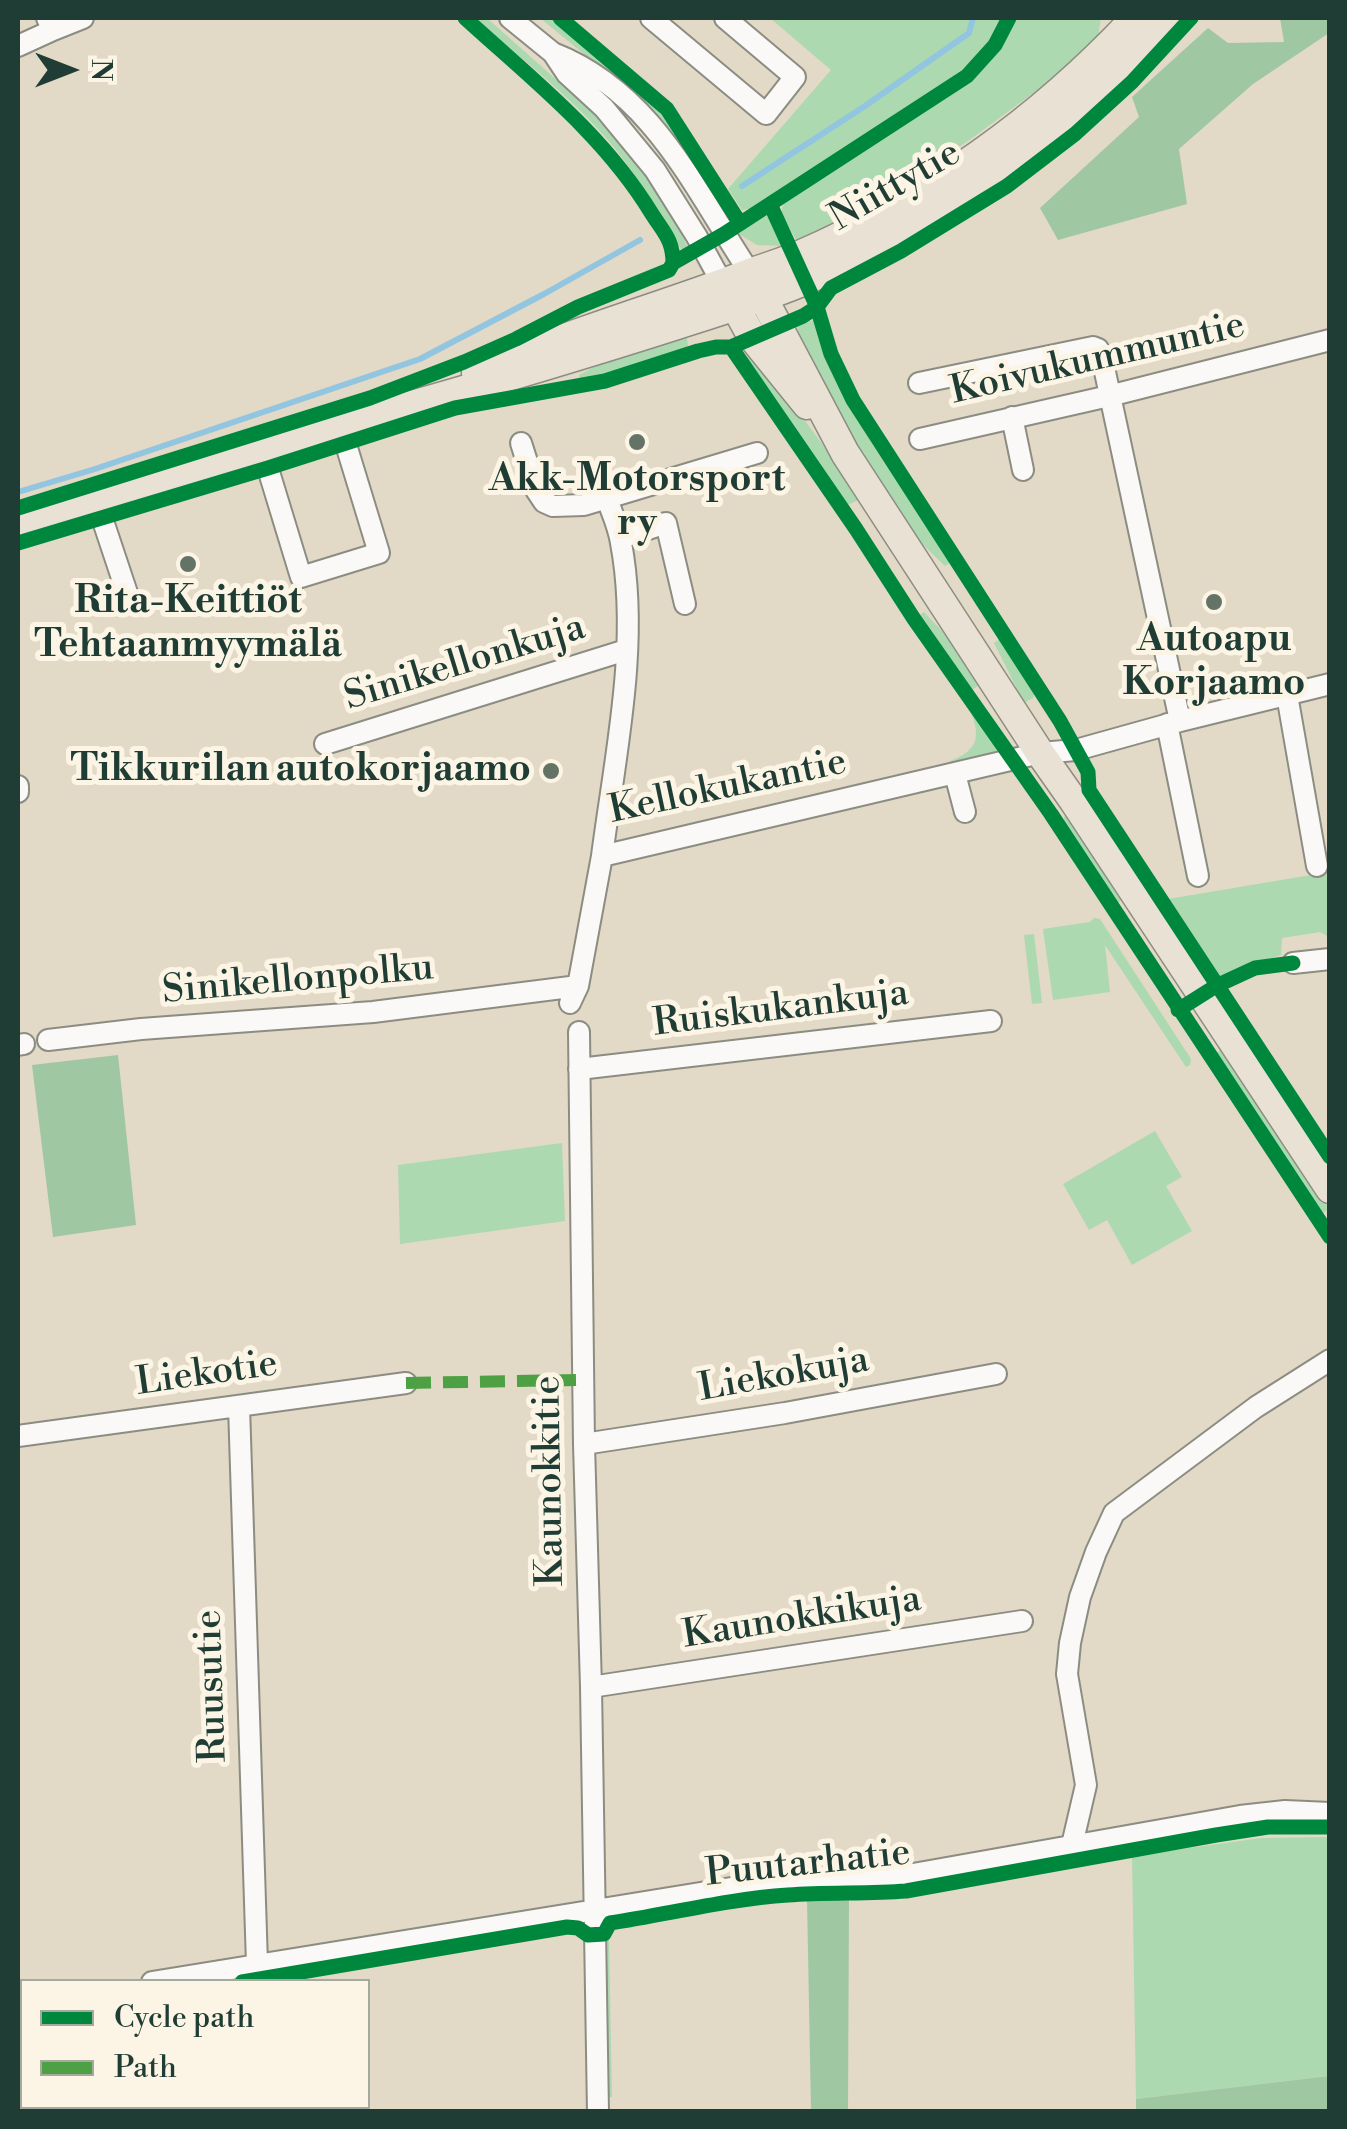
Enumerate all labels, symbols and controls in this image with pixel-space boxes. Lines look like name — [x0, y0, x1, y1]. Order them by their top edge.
north arrow — [20, 20, 120, 120]
text: N — [83, 59, 118, 81]
street label: Niittytie — [822, 131, 970, 243]
street label: Koivukummuntie — [946, 304, 1250, 416]
marker: Akk-Motorsport ry — [626, 431, 648, 453]
place label: Akk-Motorsport ry — [489, 458, 785, 548]
marker: Rita-Keittiöt Tehtaanmyymälä — [177, 553, 199, 575]
place label: Rita-Keittiöt Tehtaanmyymälä — [34, 580, 342, 669]
marker: Autoapu Korjaamo — [1203, 591, 1225, 613]
street label: Sinikellonkuja — [339, 606, 591, 722]
place label: Autoapu Korjaamo — [1123, 618, 1305, 708]
street label: Kellokukantie — [605, 741, 851, 835]
place label: Tikkurilan autokorjaamo — [71, 748, 531, 794]
marker: Tikkurilan autokorjaamo — [540, 760, 562, 782]
street label: Sinikellonpolku — [161, 946, 435, 1016]
street label: Ruiskukankuja — [651, 972, 911, 1048]
street label: Liekokuja — [695, 1339, 873, 1413]
street label: Liekotie — [133, 1343, 281, 1407]
street label: Kaunokkitie — [526, 1375, 576, 1587]
street label: Kaunokkikuja — [680, 1578, 924, 1660]
street label: Ruusutie — [188, 1609, 238, 1763]
street label: Puutarhatie — [703, 1832, 913, 1898]
legend — [20, 1979, 370, 2109]
text: Cycle path — [114, 1999, 254, 2037]
text: Path — [114, 2049, 177, 2087]

